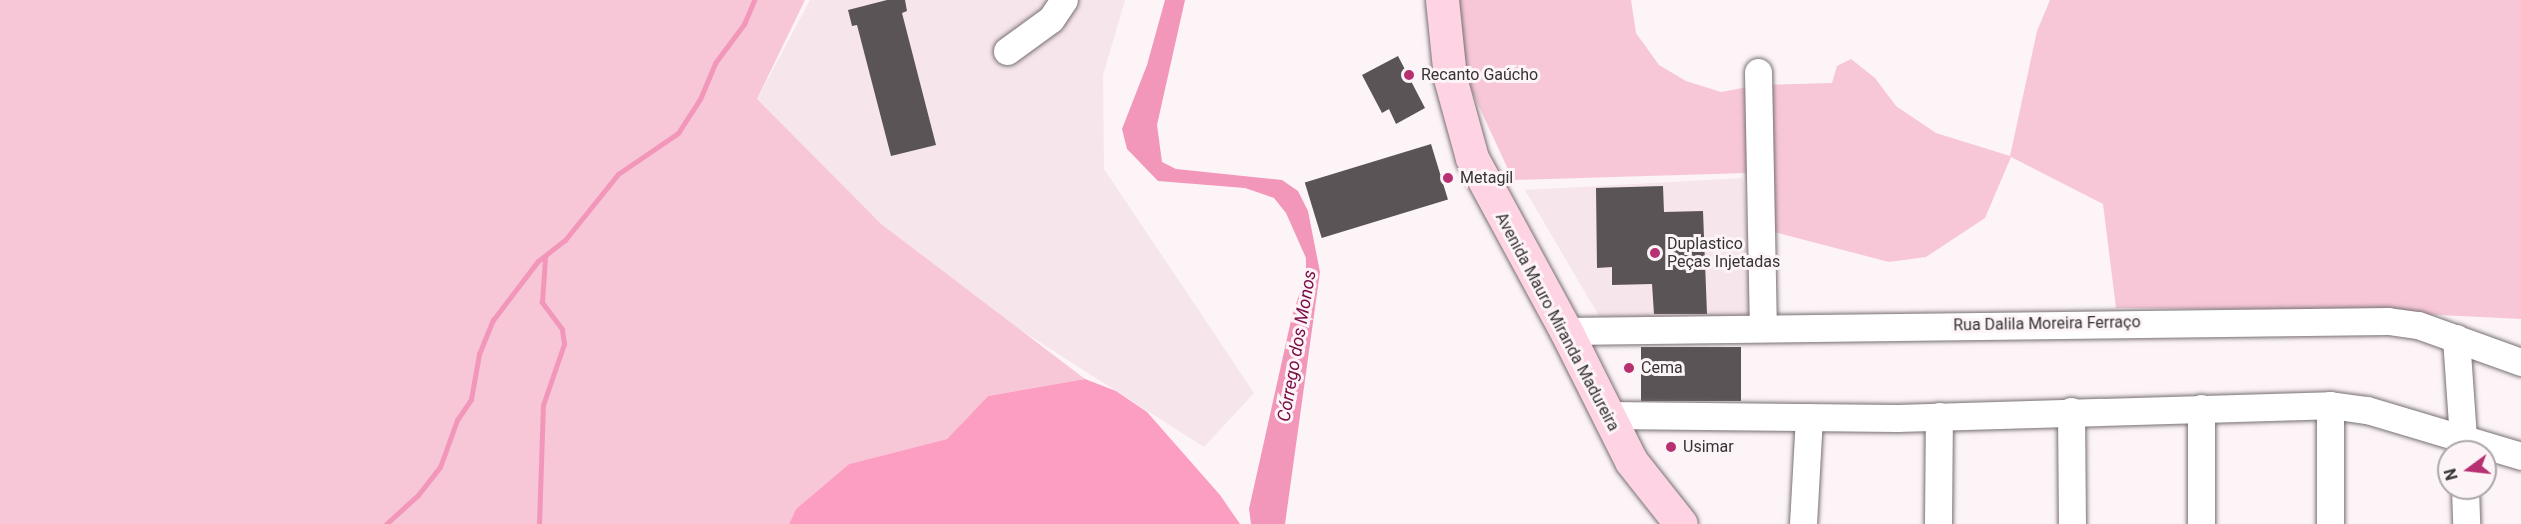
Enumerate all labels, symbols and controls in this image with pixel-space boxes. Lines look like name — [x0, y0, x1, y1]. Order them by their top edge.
place label: Recanto Gaúcho — [1421, 65, 1538, 85]
marker: Recanto Gaúcho — [1402, 68, 1416, 82]
place label: Metagil — [1460, 168, 1513, 188]
marker: Metagil — [1441, 171, 1455, 185]
street label: Avenida Mauro Miranda Madureira — [1491, 209, 1623, 435]
place label: Duplastico Peças Injetadas — [1667, 234, 1780, 272]
marker: Duplastico Peças Injetadas — [1648, 246, 1662, 260]
water label: Córrego dos Monos — [1273, 269, 1321, 423]
street label: Rua Dalila Moreira Ferraço — [1953, 313, 2141, 335]
place label: Cema — [1641, 358, 1683, 378]
marker: Cema — [1622, 361, 1636, 375]
place label: Usimar — [1683, 437, 1734, 457]
marker: Usimar — [1664, 440, 1678, 454]
north arrow — [2437, 440, 2497, 500]
text: N — [2440, 466, 2462, 482]

